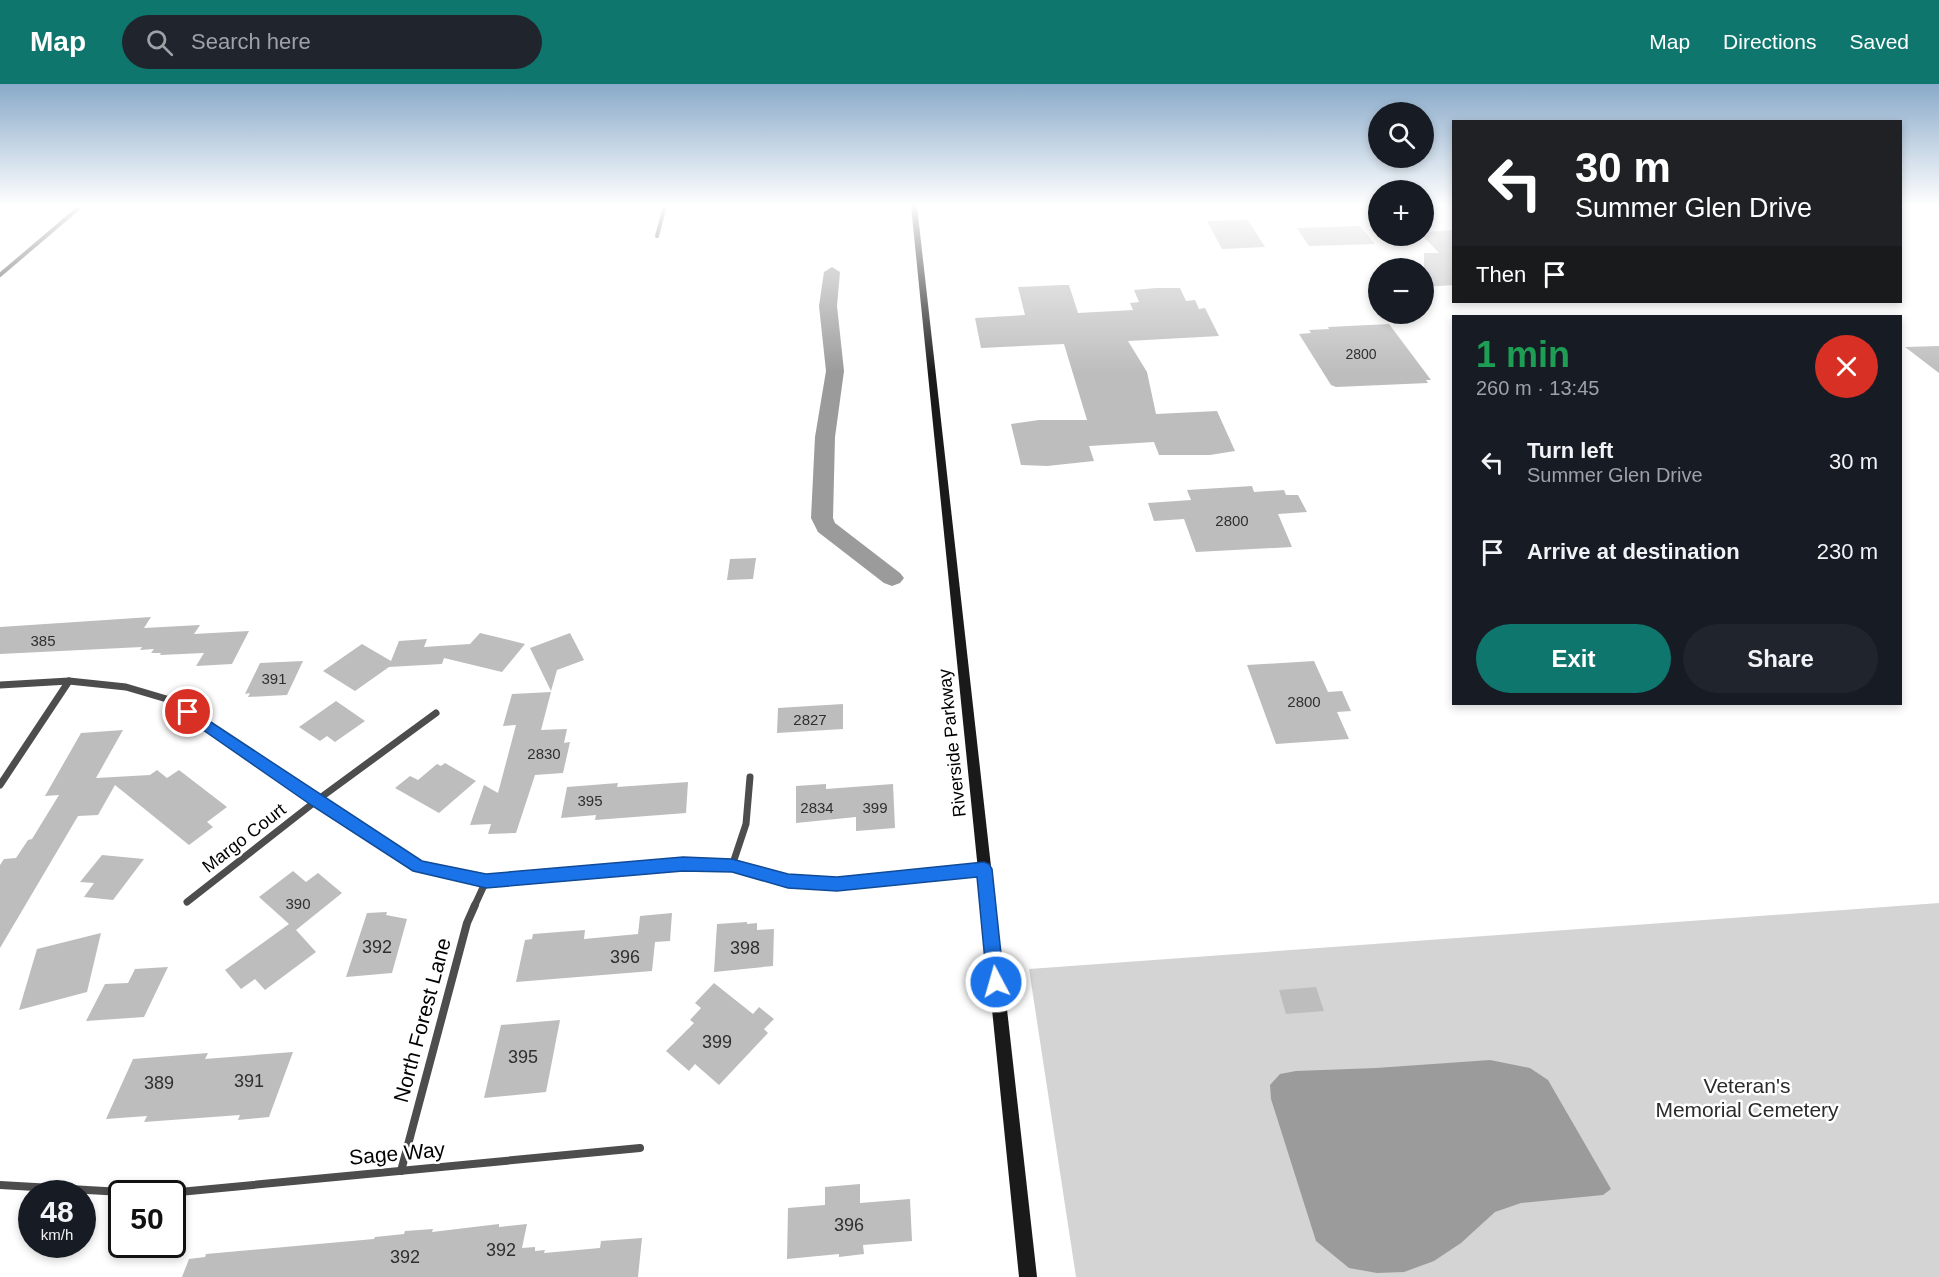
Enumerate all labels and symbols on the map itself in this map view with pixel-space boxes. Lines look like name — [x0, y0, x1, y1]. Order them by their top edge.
house number: 2800 — [1345, 346, 1377, 362]
house number: 2800 — [1215, 512, 1249, 529]
house number: 385 — [30, 632, 56, 649]
street label: Riverside Parkway — [934, 668, 970, 818]
house number: 391 — [261, 670, 287, 687]
pin — [162, 686, 213, 737]
house number: 2800 — [1287, 693, 1321, 710]
house number: 2827 — [793, 711, 827, 728]
house number: 2830 — [527, 745, 561, 762]
house number: 395 — [577, 792, 603, 809]
street label: Margo Court — [198, 799, 290, 877]
house number: 2834 — [800, 799, 834, 816]
house number: 399 — [862, 799, 888, 816]
house number: 390 — [285, 895, 311, 912]
street label: North Forest Lane — [389, 935, 455, 1105]
house number: 392 — [362, 937, 392, 957]
house number: 398 — [730, 938, 760, 958]
house number: 396 — [610, 947, 640, 967]
position arrow — [964, 950, 1028, 1014]
house number: 399 — [702, 1032, 732, 1052]
house number: 395 — [508, 1047, 538, 1067]
house number: 391 — [234, 1071, 264, 1091]
house number: 389 — [144, 1073, 174, 1093]
park label: Veteran's Memorial Cemetery — [1655, 1074, 1839, 1121]
street label: Sage Way — [348, 1137, 446, 1169]
speed limit sign: 50 — [108, 1180, 186, 1258]
house number: 396 — [834, 1215, 864, 1235]
house number: 392 — [486, 1240, 516, 1260]
house number: 392 — [390, 1247, 420, 1267]

